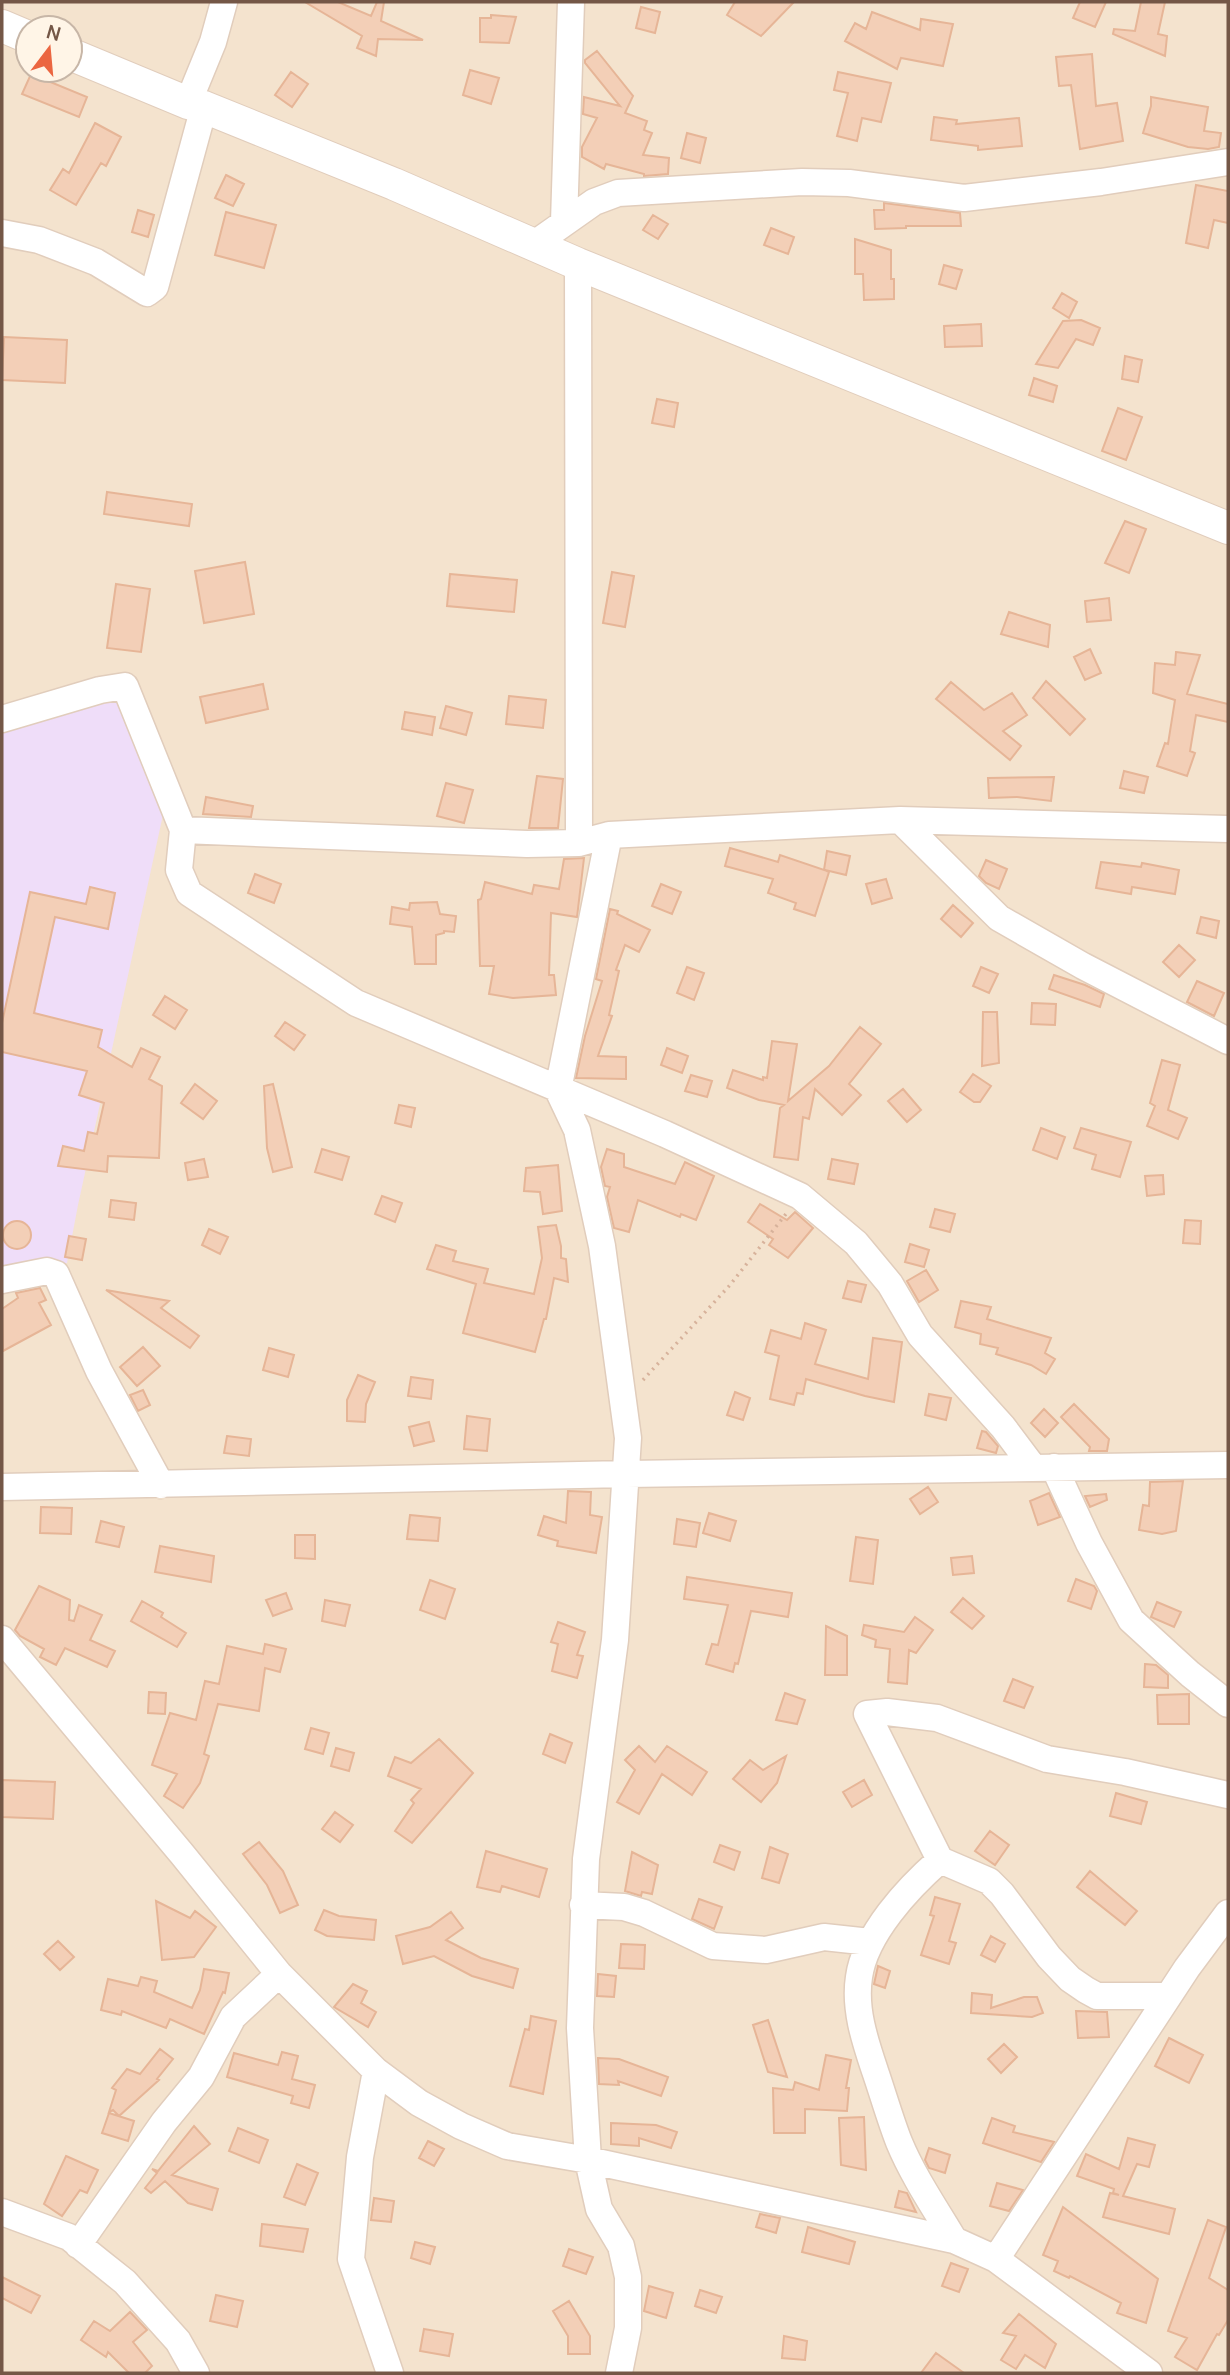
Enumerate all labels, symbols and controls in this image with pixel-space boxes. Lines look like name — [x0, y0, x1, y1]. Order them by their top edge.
north arrow — [14, 14, 84, 84]
text: N — [44, 18, 64, 47]

